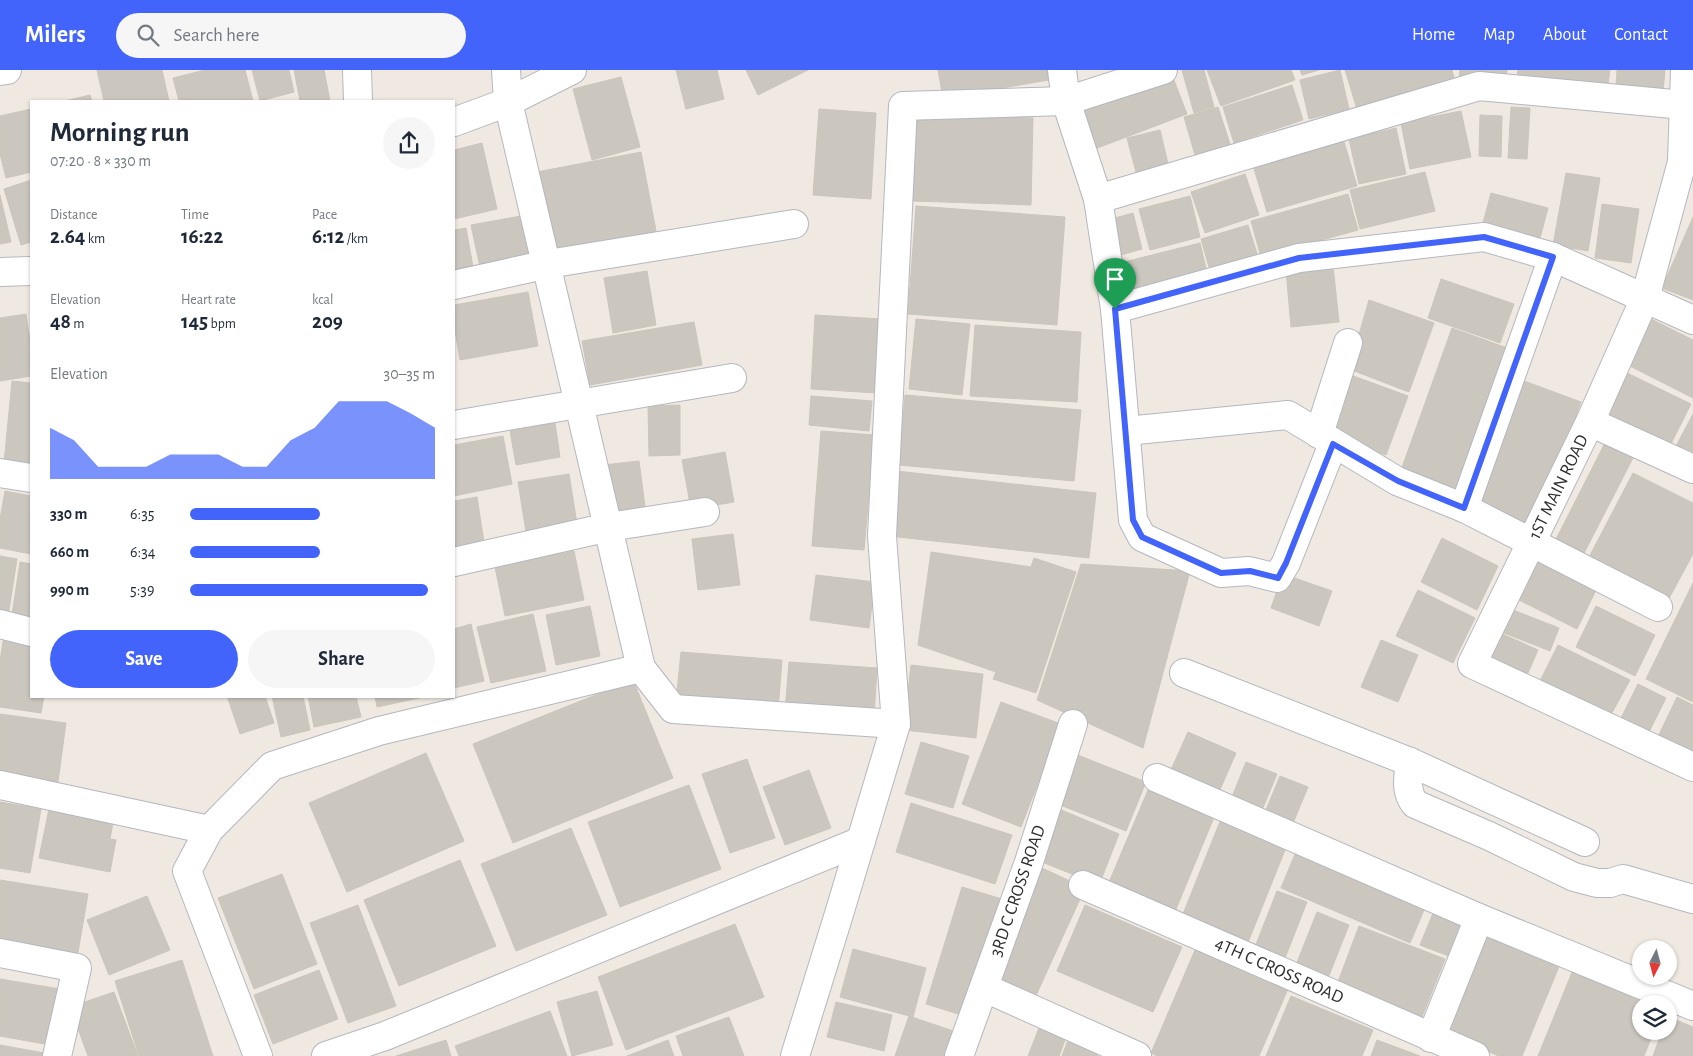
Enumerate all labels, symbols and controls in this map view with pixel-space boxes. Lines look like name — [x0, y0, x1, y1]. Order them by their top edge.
search box — [116, 13, 466, 58]
icon: search — [134, 21, 162, 49]
text: Milers — [25, 23, 86, 47]
text: Search here — [174, 26, 260, 45]
text: Home — [1412, 26, 1455, 44]
text: Map — [1483, 26, 1515, 44]
text: About — [1543, 26, 1586, 44]
text: Contact — [1614, 26, 1668, 44]
button: share — [383, 117, 435, 169]
text: Morning run — [50, 119, 190, 147]
text: 07:20 · 8 × 330 m — [50, 153, 151, 169]
text: Distance — [50, 208, 97, 222]
text: Time — [181, 208, 209, 222]
text: Pace — [312, 208, 337, 222]
text: 2.64 — [50, 226, 85, 247]
text: 16:22 — [181, 226, 223, 247]
text: 6:12 — [312, 226, 344, 247]
text: km — [85, 232, 105, 246]
text: /km — [344, 232, 368, 246]
pin — [1094, 258, 1136, 309]
icon: arrive — [1101, 265, 1129, 293]
text: Elevation — [50, 293, 101, 307]
text: Heart rate — [181, 293, 236, 307]
text: kcal — [312, 293, 333, 307]
text: 48 — [50, 311, 71, 332]
text: 145 — [181, 311, 208, 332]
text: 209 — [312, 311, 343, 332]
text: m — [71, 317, 84, 331]
text: bpm — [208, 317, 236, 331]
text: Elevation — [50, 366, 108, 382]
text: 30–35 m — [384, 366, 435, 382]
street label: 1ST MAIN ROAD — [1526, 432, 1592, 542]
text: 330 m — [50, 506, 87, 522]
text: 6:35 — [130, 506, 154, 522]
text: 660 m — [50, 544, 89, 560]
text: 6:34 — [130, 544, 155, 560]
text: 990 m — [50, 582, 89, 598]
text: 5:39 — [130, 582, 154, 598]
button: Save — [50, 630, 238, 688]
button: Share — [248, 630, 435, 688]
street label: 3RD C CROSS ROAD — [987, 823, 1049, 959]
street label: 4TH C CROSS ROAD — [1212, 935, 1346, 1007]
north arrow — [1632, 940, 1678, 985]
map controls — [1632, 940, 1677, 1040]
button: layers — [1632, 995, 1677, 1040]

